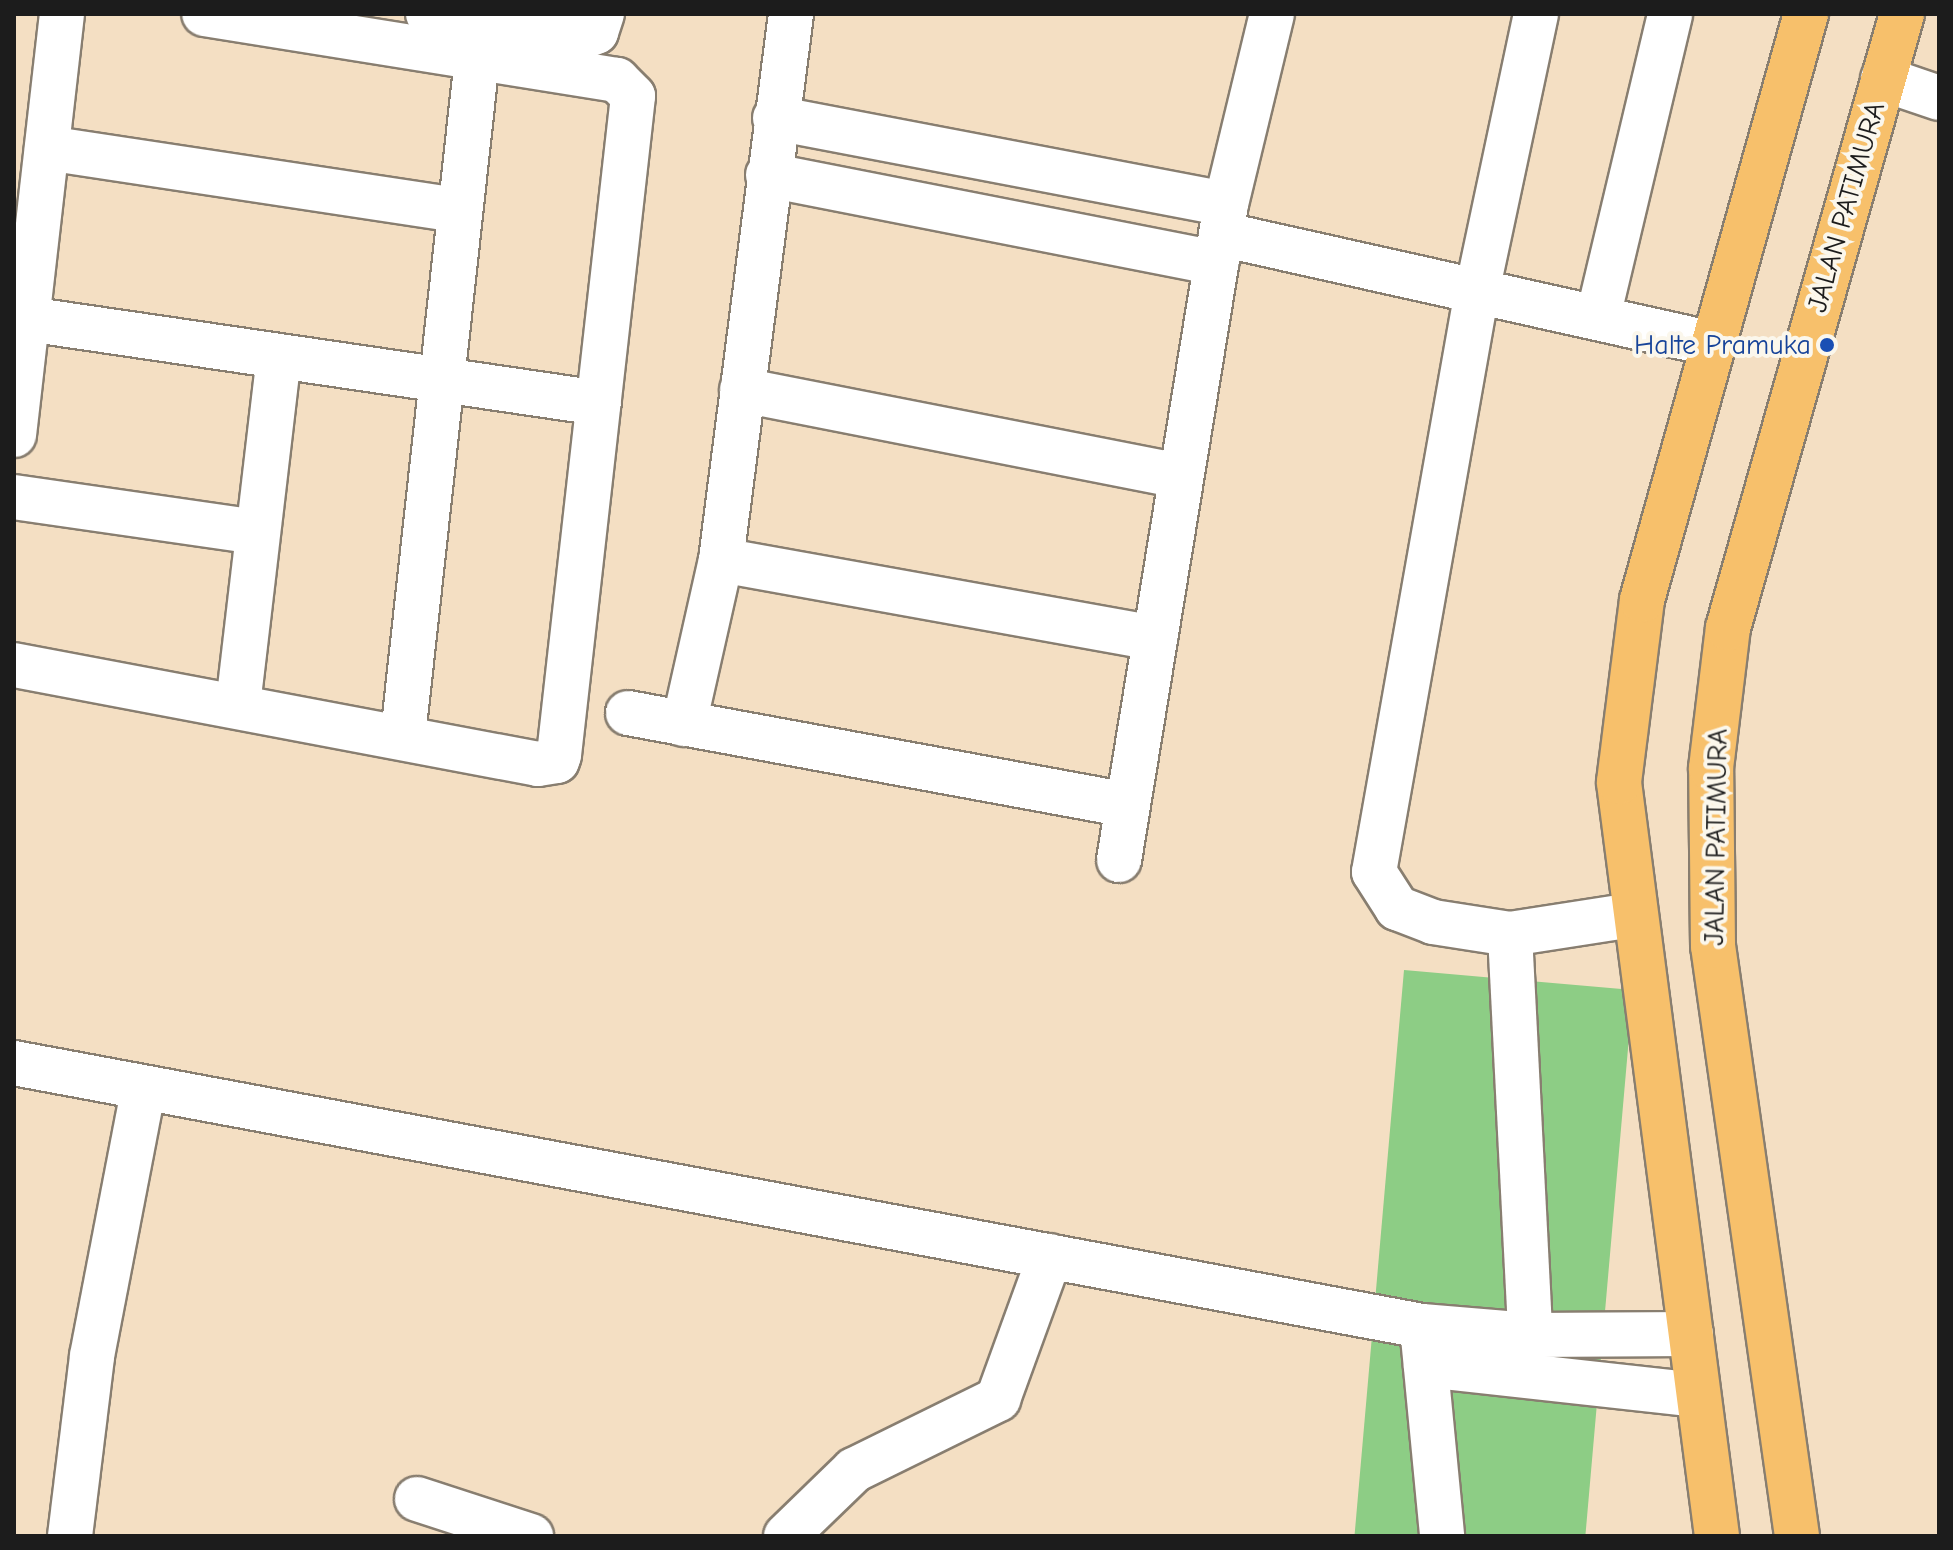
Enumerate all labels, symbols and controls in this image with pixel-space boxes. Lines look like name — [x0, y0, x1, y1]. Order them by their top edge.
street label: JALAN PATIMURA — [1800, 98, 1892, 316]
place label: Halte Pramuka — [1634, 328, 1811, 362]
marker: Halte Pramuka — [1818, 336, 1836, 354]
street label: JALAN PATIMURA — [1697, 728, 1735, 946]

